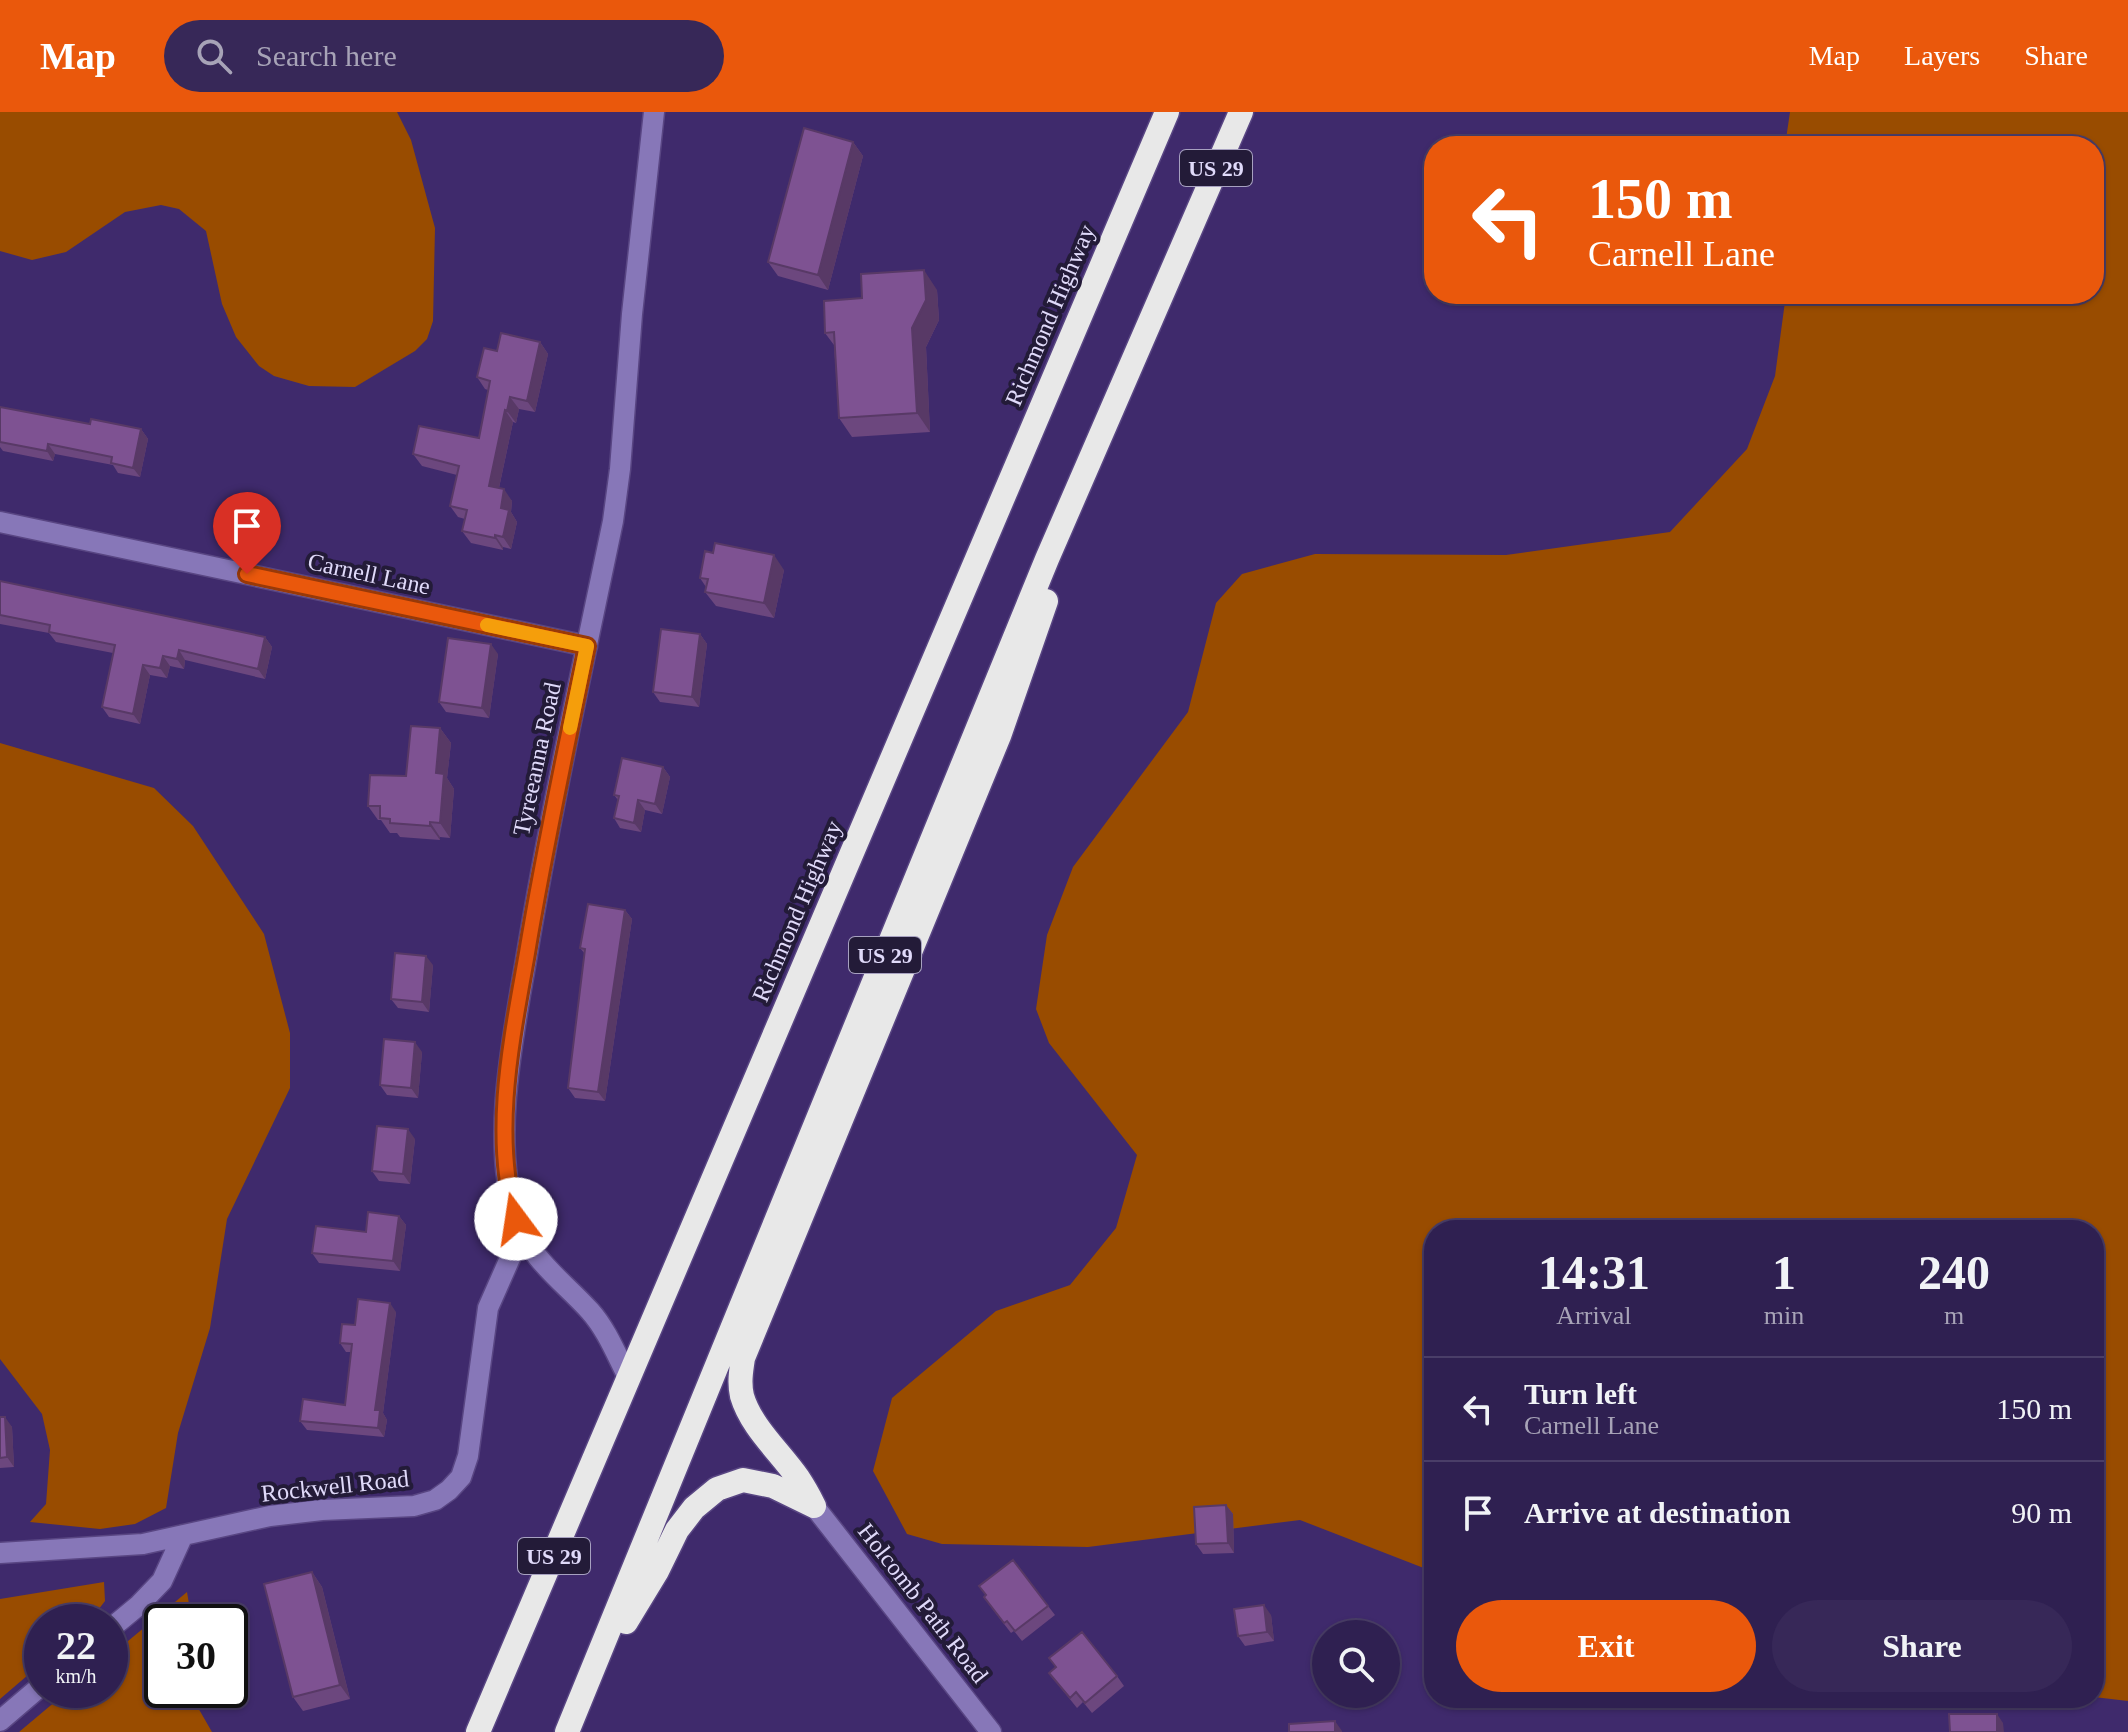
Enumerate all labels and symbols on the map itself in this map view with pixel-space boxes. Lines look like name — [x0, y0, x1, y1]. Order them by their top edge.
road number: US 29 — [1180, 150, 1252, 186]
street label: Richmond Highway — [1000, 221, 1100, 409]
pin — [213, 492, 281, 574]
street label: Carnell Lane — [305, 548, 433, 600]
street label: Tyreeanna Road — [508, 680, 566, 838]
street label: Richmond Highway — [747, 817, 847, 1005]
road number: US 29 — [849, 937, 921, 973]
position arrow — [474, 1177, 558, 1261]
street label: Rockwell Road — [260, 1465, 410, 1507]
street label: Holcomb Path Road — [853, 1518, 993, 1688]
road number: US 29 — [518, 1538, 590, 1574]
speed limit sign: 30 — [144, 1604, 248, 1708]

